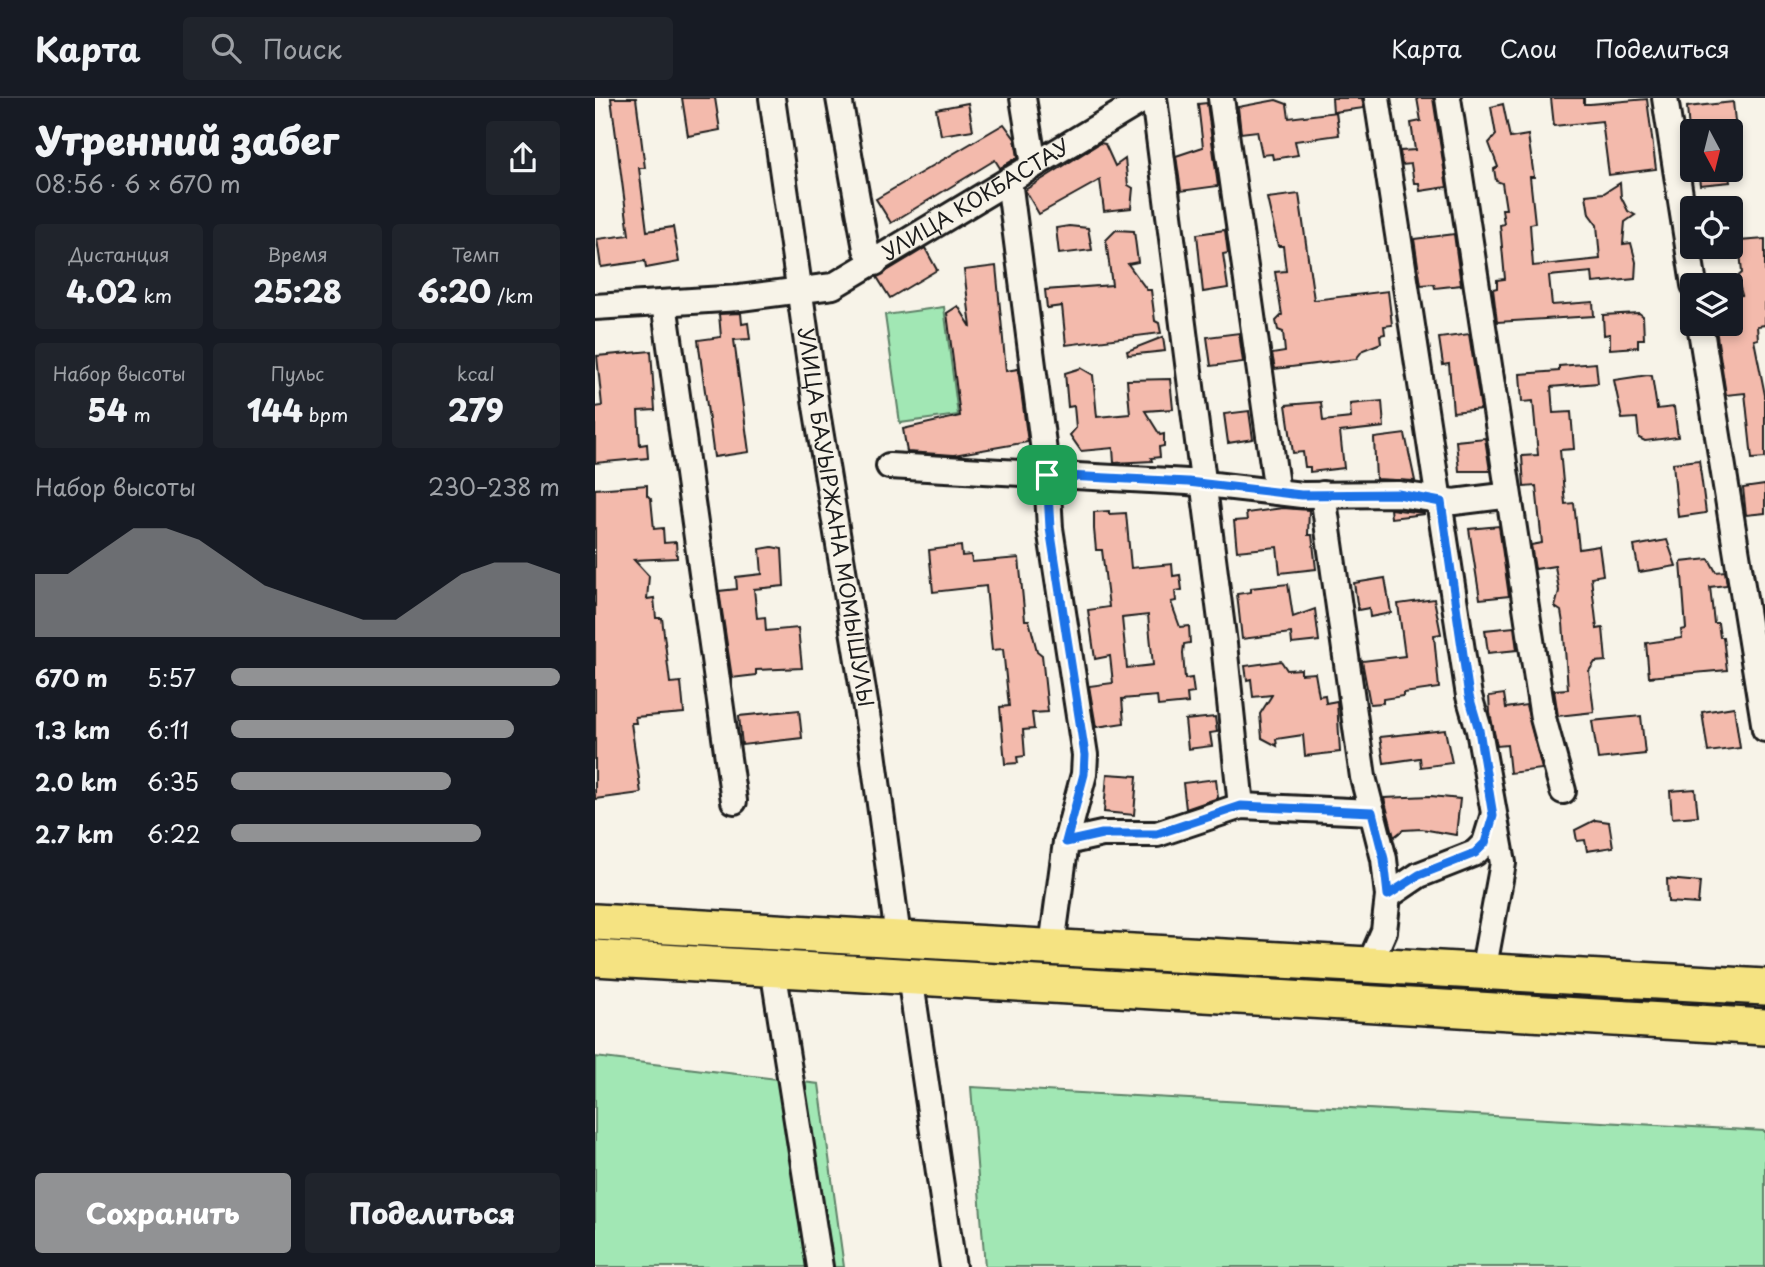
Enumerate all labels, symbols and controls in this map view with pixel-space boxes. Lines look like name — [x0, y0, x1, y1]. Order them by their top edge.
search box — [183, 17, 673, 80]
text: Карта — [35, 23, 141, 73]
icon: search — [207, 29, 245, 67]
text: Поиск — [263, 29, 342, 68]
text: Карта — [1391, 30, 1462, 66]
text: Слои — [1500, 30, 1557, 66]
text: Поделиться — [1595, 30, 1730, 66]
text: Утренний забег — [35, 111, 339, 168]
north arrow — [1680, 119, 1743, 182]
map controls — [1680, 119, 1743, 336]
button: share — [486, 121, 560, 195]
street label: УЛИЦА КОКБАСТАУ — [875, 129, 1075, 267]
text: 08:56 · 6 × 670 m — [35, 166, 241, 201]
button: locate — [1680, 196, 1743, 259]
text: Дистанция — [69, 240, 170, 268]
text: Время — [267, 240, 328, 268]
text: Темп — [452, 240, 500, 268]
text: 4.02 — [66, 268, 137, 313]
text: 25:28 — [253, 268, 342, 313]
text: 6:20 — [418, 268, 491, 313]
button: layers — [1680, 273, 1743, 336]
text: km — [137, 281, 172, 309]
text: /km — [491, 281, 534, 309]
street label: УЛИЦА БАУЫРЖАНА МОМЫШУЛЫ — [791, 325, 883, 709]
text: Набор высоты — [53, 359, 186, 387]
text: Пульс — [271, 359, 324, 387]
text: kcal — [457, 359, 495, 387]
text: 54 — [88, 387, 127, 432]
text: 144 — [247, 387, 303, 432]
text: 279 — [448, 387, 504, 432]
text: m — [127, 400, 151, 428]
text: bpm — [303, 400, 348, 428]
pin — [1017, 445, 1077, 505]
icon: arrive — [1028, 456, 1066, 494]
text: Набор высоты — [35, 469, 196, 504]
text: 230–238 m — [428, 469, 560, 504]
text: 670 m — [35, 660, 108, 695]
text: 5:57 — [147, 660, 196, 695]
text: 1.3 km — [35, 712, 110, 747]
text: 6:11 — [147, 712, 189, 747]
text: 2.0 km — [35, 764, 117, 799]
text: 6:35 — [147, 764, 199, 799]
text: 2.7 km — [35, 816, 114, 851]
text: 6:22 — [147, 816, 201, 851]
button: Сохранить — [35, 1173, 291, 1253]
button: Поделиться — [305, 1173, 560, 1253]

